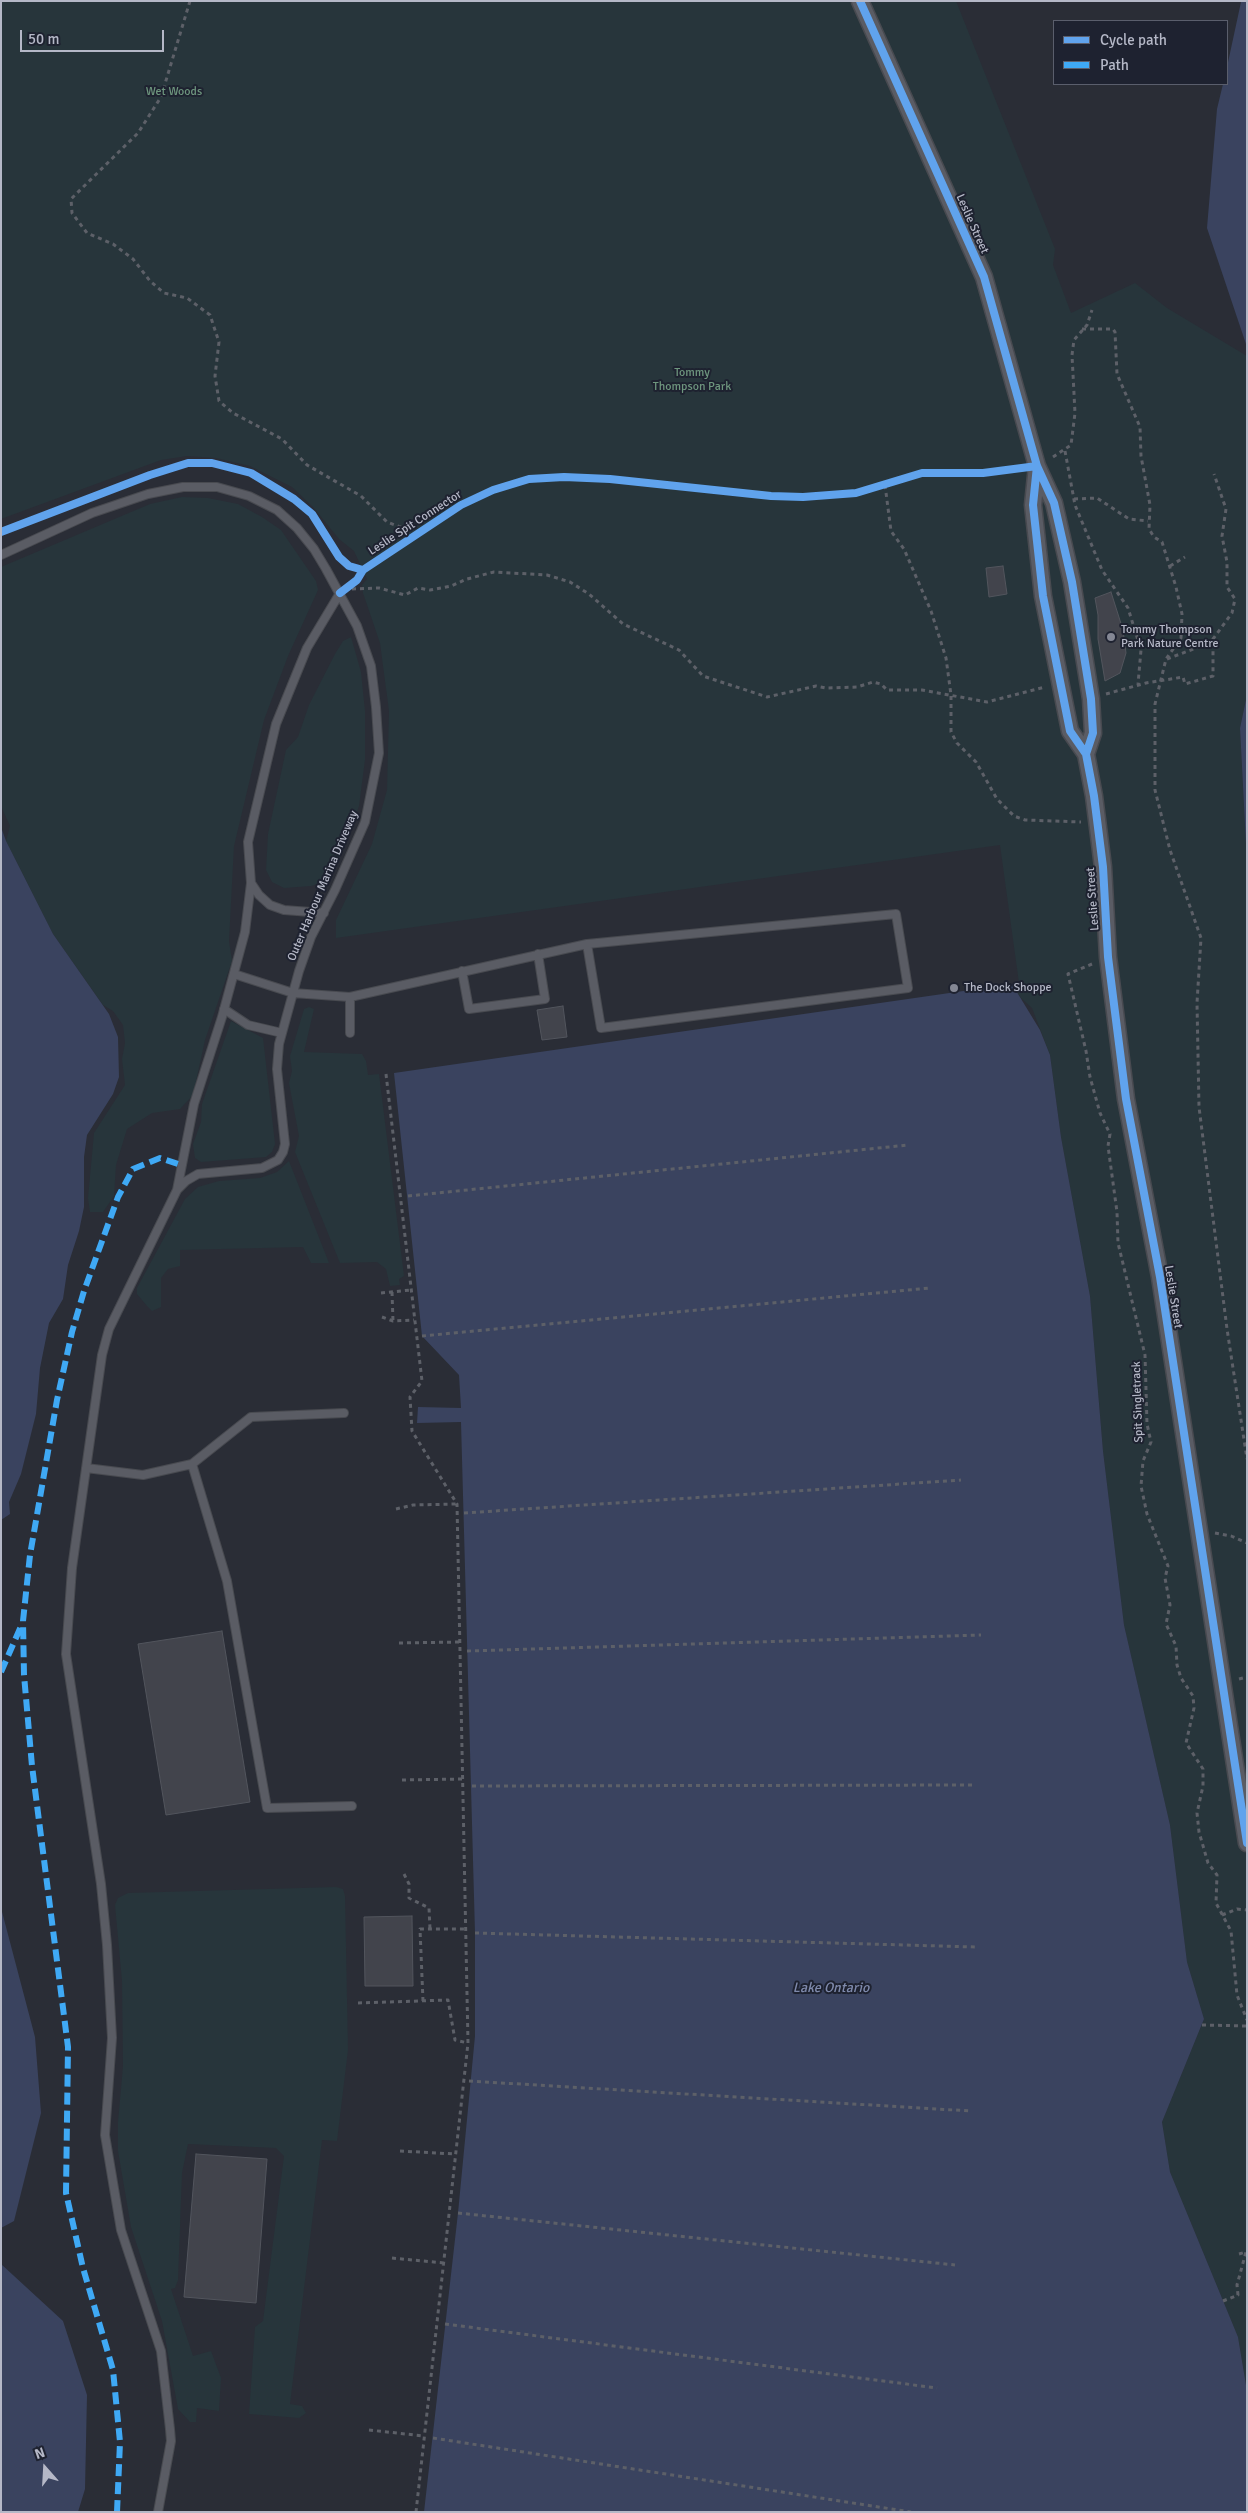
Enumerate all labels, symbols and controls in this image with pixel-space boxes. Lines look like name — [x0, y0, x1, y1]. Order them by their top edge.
scale bar — [22, 20, 166, 52]
legend — [1053, 20, 1228, 85]
text: 50 m — [28, 30, 59, 48]
text: Cycle path — [1100, 31, 1167, 49]
text: Path — [1100, 56, 1129, 74]
park label: Wet Woods — [146, 85, 202, 99]
street label: Leslie Street — [952, 192, 992, 256]
park label: Tommy Thompson Park — [653, 366, 731, 394]
street label: Leslie Spit Connector — [366, 487, 464, 559]
place label: Tommy Thompson Park Nature Centre — [1121, 623, 1219, 651]
marker: Tommy Thompson Park Nature Centre — [1105, 631, 1117, 643]
street label: Outer Harbour Marina Driveway — [285, 809, 361, 963]
street label: Leslie Street — [1084, 867, 1102, 931]
place label: The Dock Shoppe — [964, 981, 1052, 995]
marker: The Dock Shoppe — [948, 982, 960, 994]
street label: Leslie Street — [1161, 1264, 1185, 1330]
street label: Spit Singletrack — [1129, 1361, 1147, 1443]
water label: Lake Ontario — [793, 1980, 869, 1996]
north arrow — [20, 2443, 70, 2493]
text: N — [33, 2444, 47, 2463]

